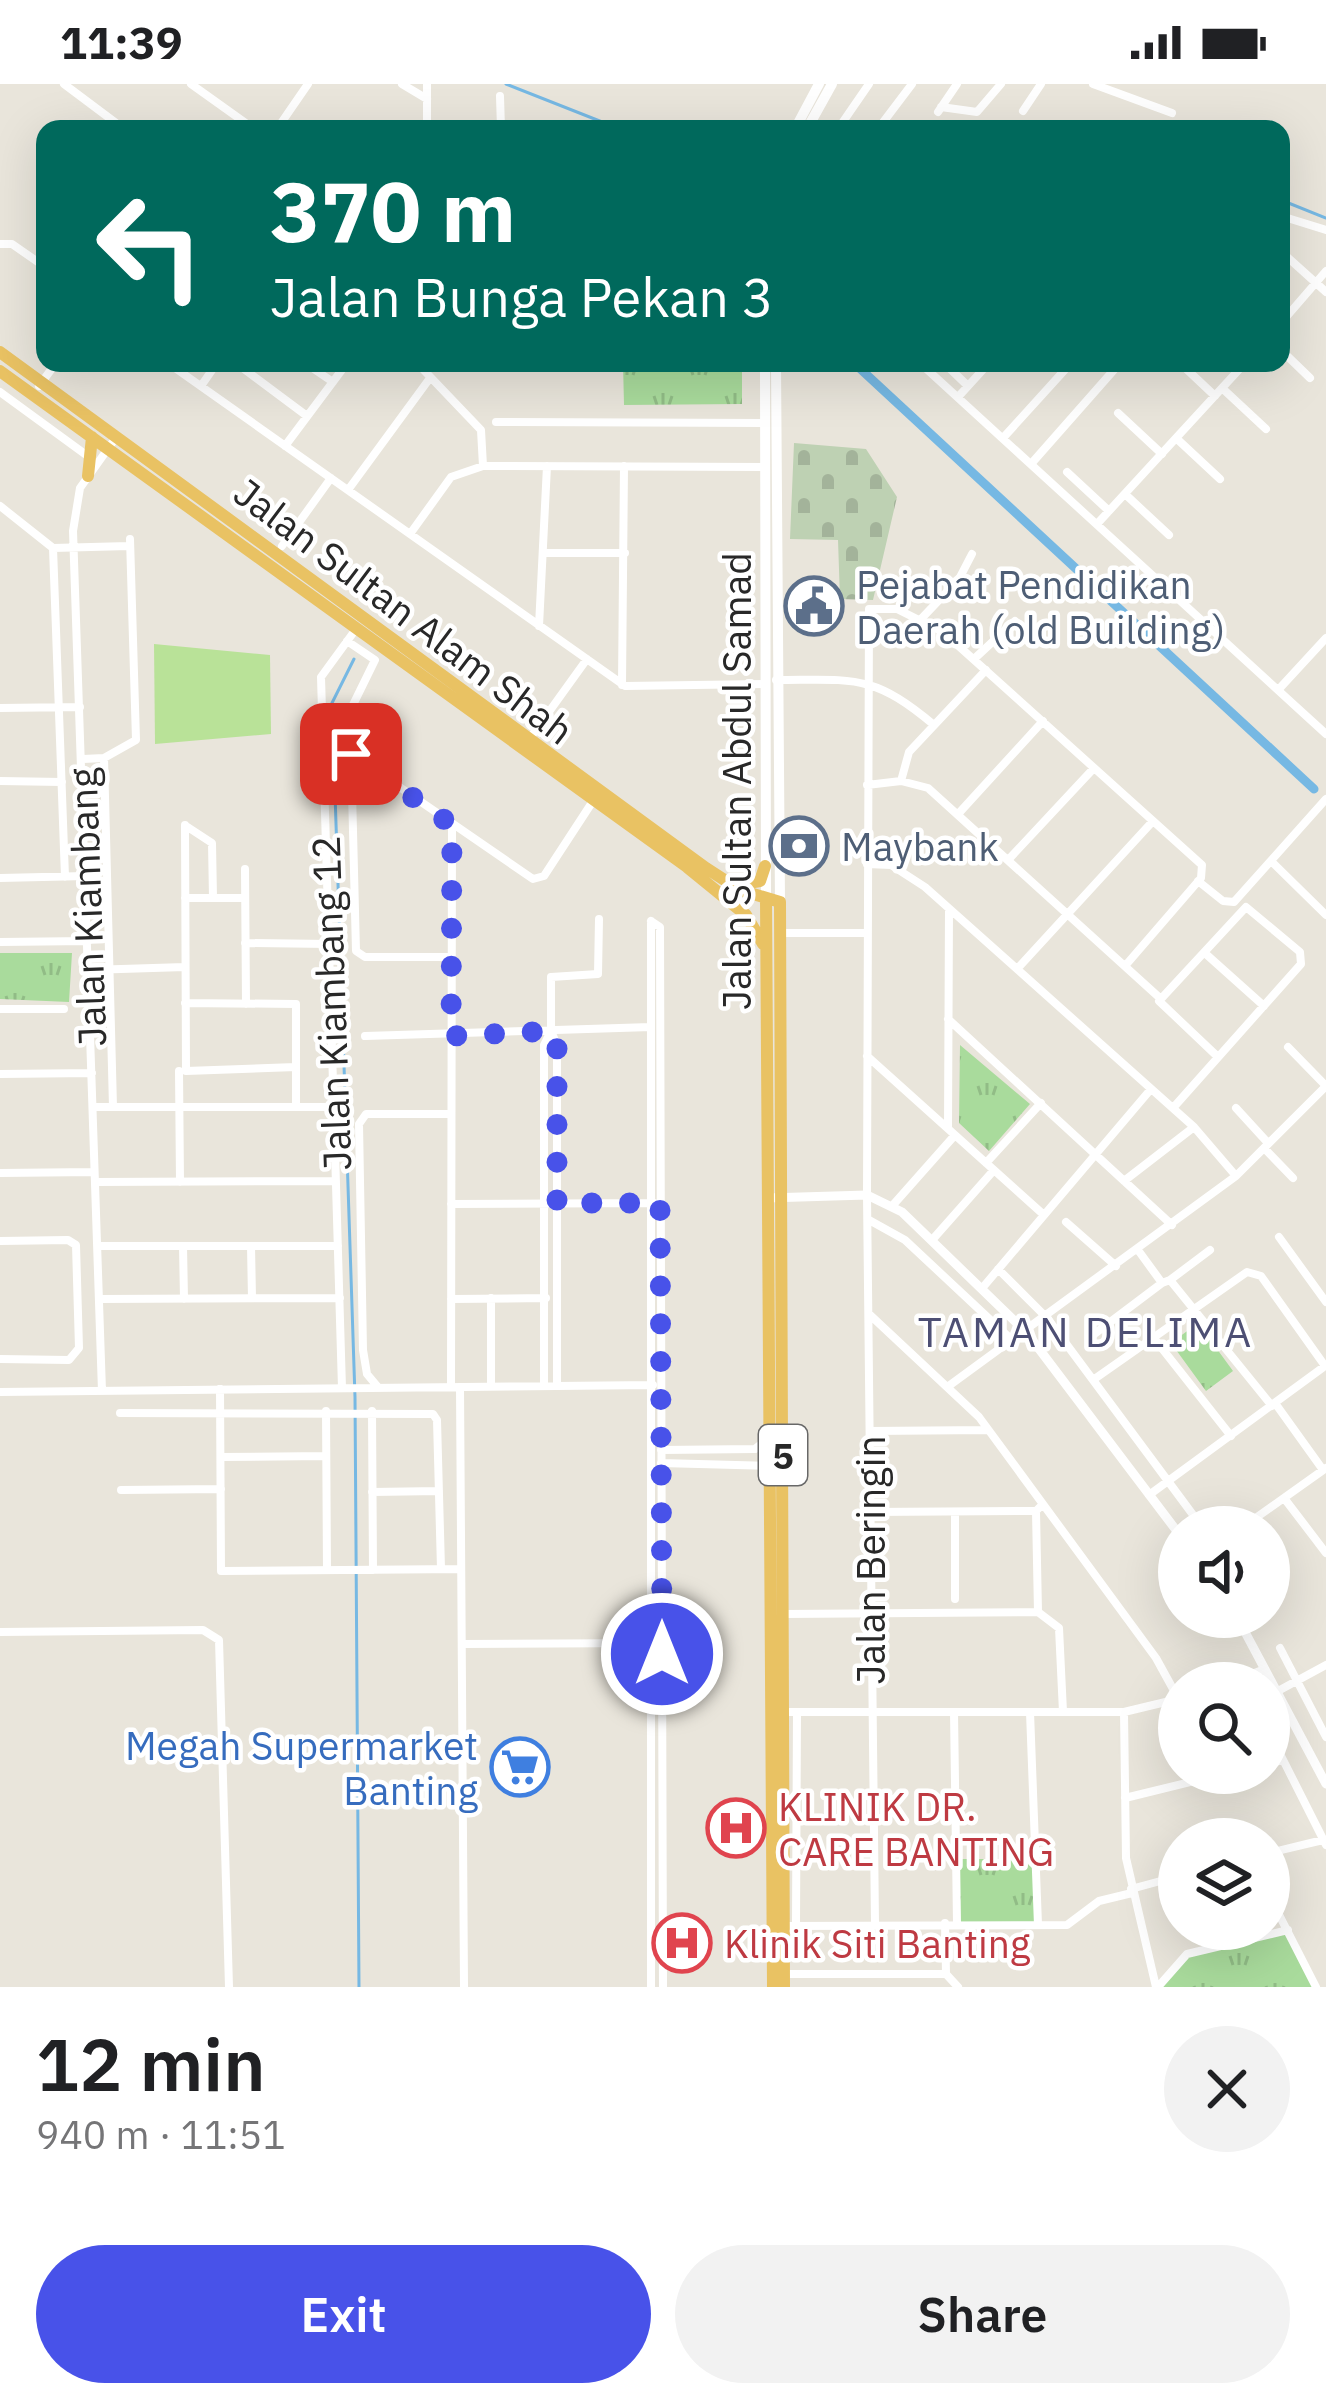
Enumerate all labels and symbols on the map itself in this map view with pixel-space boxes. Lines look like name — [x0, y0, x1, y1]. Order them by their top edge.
street label: Jalan Sultan Alam Shah — [224, 467, 584, 755]
street label: Jalan Sultan Abdul Samad — [711, 552, 762, 1010]
place label: Pejabat Pendidikan Daerah (old Building) — [856, 559, 1225, 655]
public building icon: Pejabat Pendidikan Daerah (old Building) — [783, 575, 845, 637]
pin — [300, 703, 402, 805]
street label: Jalan Kiambang — [57, 766, 117, 1047]
bank icon: Maybank — [768, 815, 830, 877]
place label: Maybank — [841, 821, 999, 872]
street label: Jalan Kiambang 12 — [300, 835, 362, 1171]
district label: TAMAN DELIMA — [918, 1304, 1254, 1359]
road number: 5 — [759, 1425, 807, 1485]
street label: Jalan Beringin — [845, 1435, 896, 1685]
position arrow — [599, 1591, 725, 1717]
place label: Megah Supermarket Banting — [125, 1720, 478, 1816]
supermarket icon: Megah Supermarket Banting — [489, 1736, 551, 1798]
place label: KLINIK DR. CARE BANTING — [778, 1781, 1054, 1877]
hospital icon: KLINIK DR. CARE BANTING — [705, 1797, 767, 1859]
hospital icon: Klinik Siti Banting — [651, 1912, 713, 1974]
place label: Klinik Siti Banting — [724, 1918, 1031, 1969]

